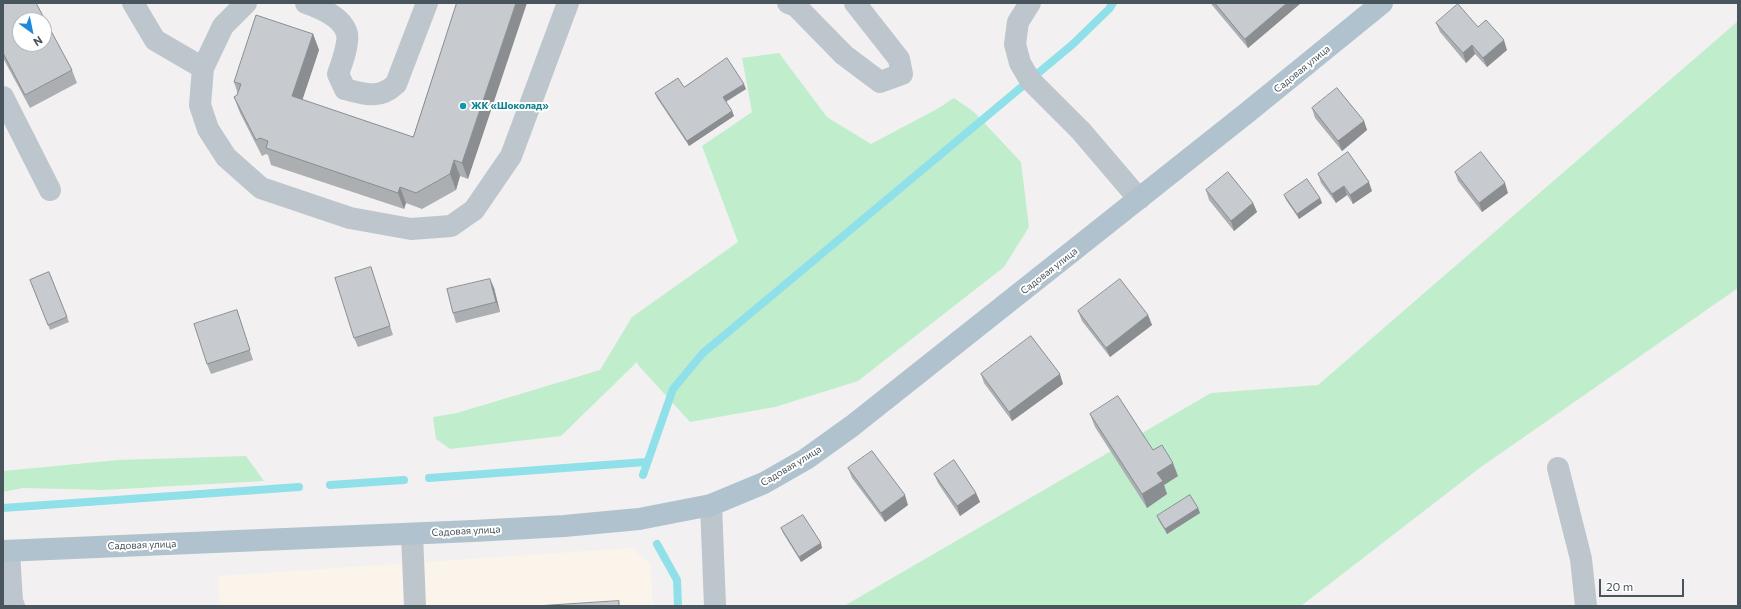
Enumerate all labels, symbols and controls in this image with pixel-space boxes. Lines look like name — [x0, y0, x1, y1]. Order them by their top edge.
north arrow — [12, 12, 52, 52]
text: N — [31, 34, 45, 49]
street label: Садовая улица — [1271, 43, 1333, 95]
place label: ЖК «Шоколад» — [471, 100, 549, 112]
marker: ЖК «Шоколад» — [458, 101, 468, 111]
street label: Садовая улица — [1018, 245, 1080, 297]
street label: Садовая улица — [758, 443, 824, 489]
street label: Садовая улица — [431, 523, 501, 539]
street label: Садовая улица — [107, 538, 177, 552]
scale bar — [1601, 571, 1686, 597]
text: 20 m — [1606, 579, 1633, 593]

